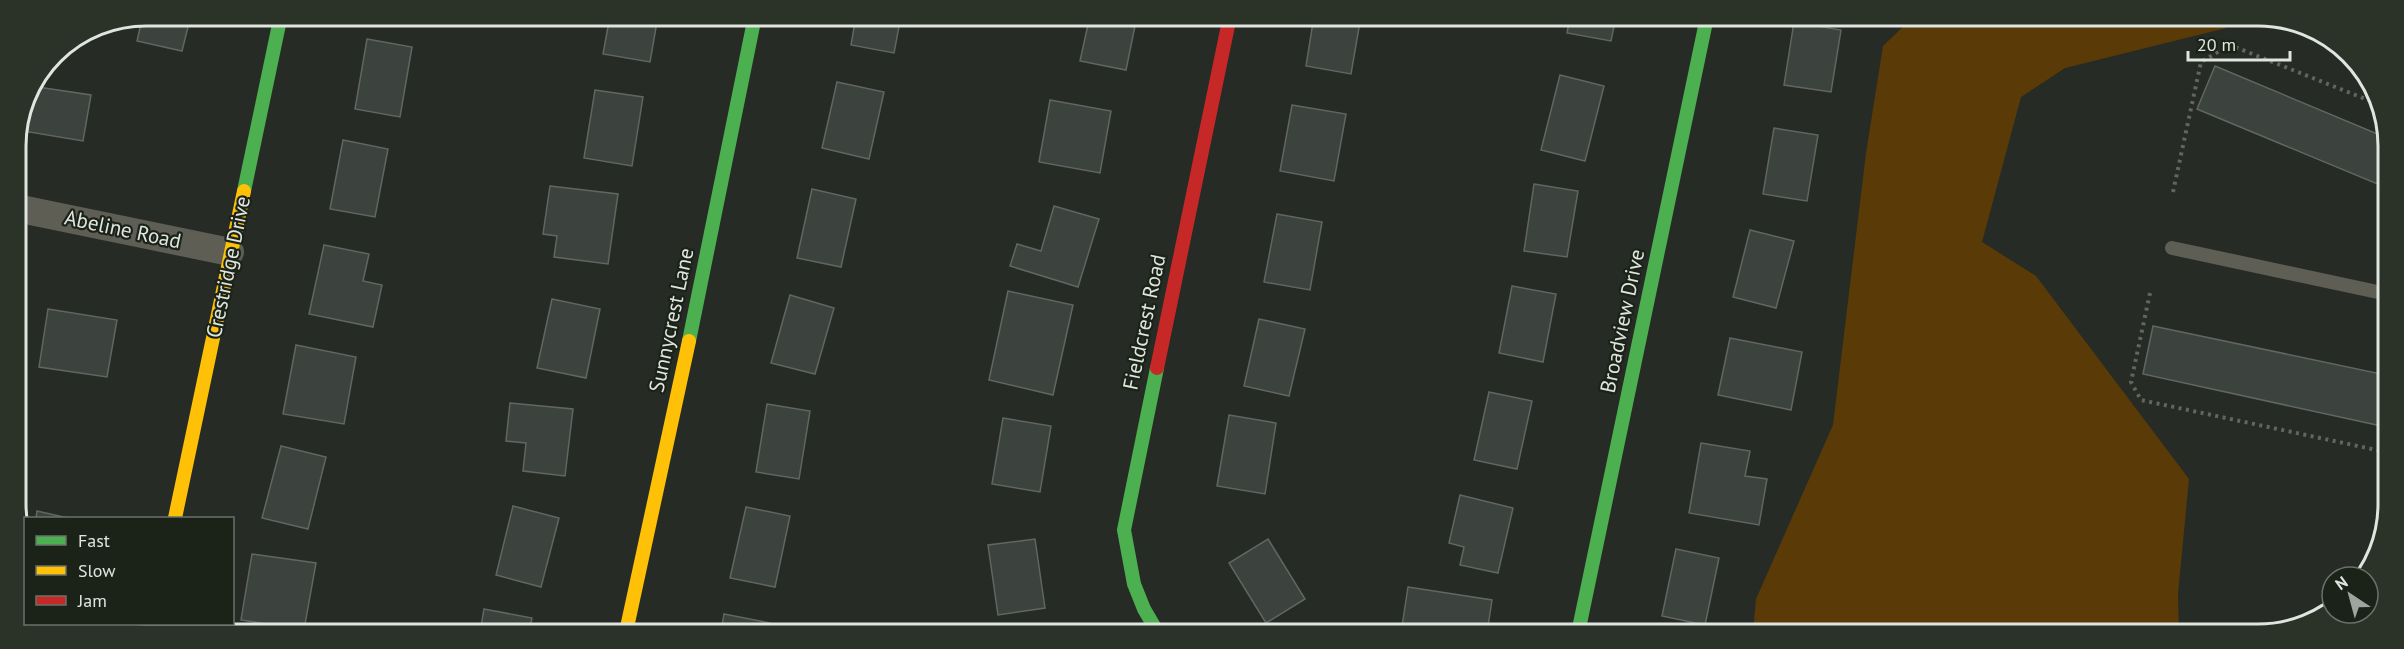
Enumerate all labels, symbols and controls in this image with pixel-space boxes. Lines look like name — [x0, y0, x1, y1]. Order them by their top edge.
scale bar — [2188, 24, 2290, 62]
text: 20 m — [2197, 33, 2236, 56]
street label: Crestridge Drive — [200, 194, 256, 340]
street label: Abeline Road — [62, 203, 184, 255]
street label: Sunnycrest Lane — [643, 245, 699, 395]
street label: Broadview Drive — [1594, 247, 1650, 395]
street label: Fieldcrest Road — [1116, 252, 1172, 392]
legend — [24, 517, 234, 625]
text: Fast — [78, 529, 110, 552]
text: Slow — [78, 559, 116, 582]
north arrow — [2320, 565, 2380, 625]
text: N — [2331, 572, 2351, 594]
text: Jam — [77, 589, 107, 612]

